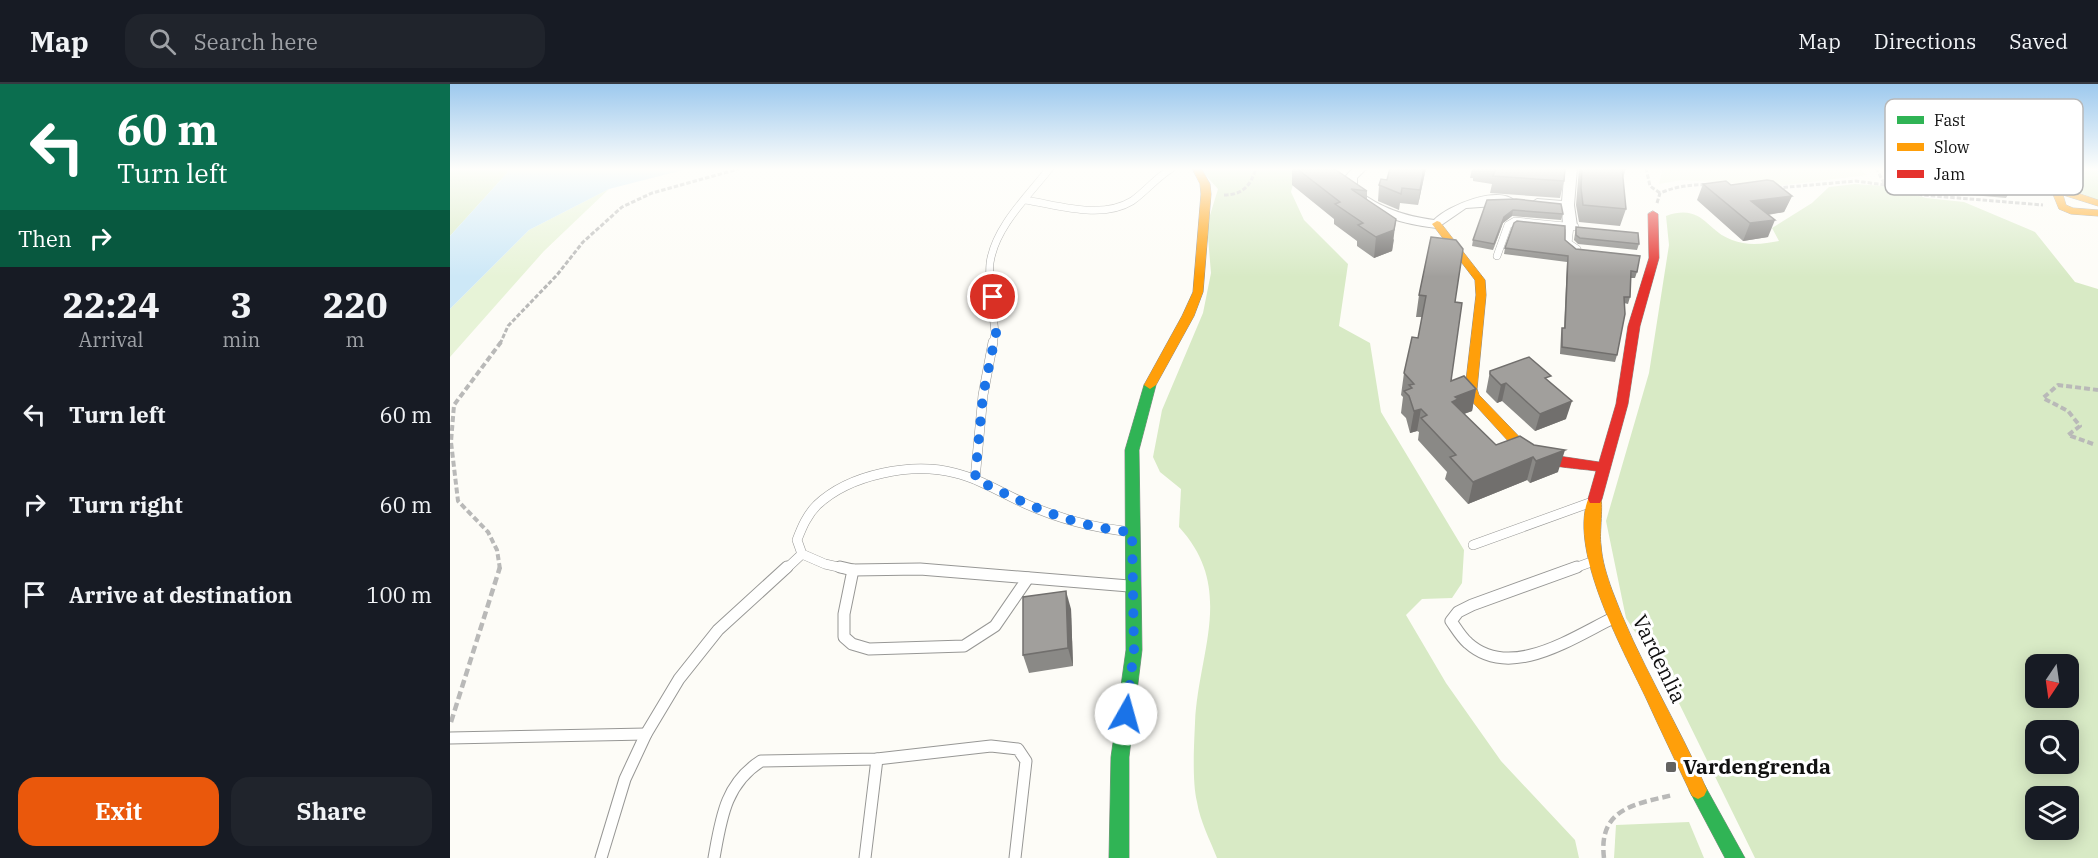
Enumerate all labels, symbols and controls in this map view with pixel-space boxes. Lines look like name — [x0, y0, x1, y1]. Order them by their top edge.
search box — [125, 14, 545, 68]
text: Map — [30, 23, 89, 60]
icon: search — [146, 25, 179, 58]
text: Search here — [194, 27, 318, 56]
text: Map — [1798, 27, 1841, 55]
text: Directions — [1874, 27, 1976, 55]
text: Saved — [2009, 27, 2068, 55]
legend — [1885, 99, 2083, 195]
text: 60 m — [117, 102, 218, 157]
icon: left — [18, 108, 96, 186]
text: Fast — [1934, 110, 1966, 130]
text: Slow — [1934, 137, 1970, 157]
text: Turn left — [117, 155, 228, 190]
text: Jam — [1934, 164, 1965, 184]
icon: right — [84, 222, 117, 255]
text: Then — [18, 224, 72, 253]
pin — [967, 271, 1018, 322]
icon: arrive — [976, 280, 1009, 313]
text: 22:24 — [62, 281, 160, 328]
text: 3 — [230, 281, 252, 328]
text: 220 — [323, 281, 388, 328]
text: Arrival — [79, 326, 144, 353]
text: min — [222, 326, 260, 353]
text: m — [346, 326, 365, 353]
icon: left — [18, 398, 51, 431]
text: Turn left — [69, 400, 165, 429]
text: 60 m — [380, 400, 432, 429]
icon: right — [18, 488, 51, 521]
text: Turn right — [69, 490, 183, 519]
text: 60 m — [380, 490, 432, 519]
icon: arrive — [18, 578, 51, 611]
text: Arrive at destination — [69, 580, 292, 609]
text: 100 m — [366, 580, 432, 609]
street label: Vardenlia — [1626, 610, 1693, 707]
north arrow — [2025, 654, 2079, 708]
map controls — [2025, 654, 2079, 840]
position arrow — [1094, 682, 1158, 746]
button: search — [2025, 720, 2079, 774]
place label: Vardengrenda — [1683, 752, 1831, 780]
marker: Vardengrenda — [1664, 760, 1678, 774]
button: Exit — [18, 777, 219, 846]
button: Share — [231, 777, 432, 846]
button: layers — [2025, 786, 2079, 840]

